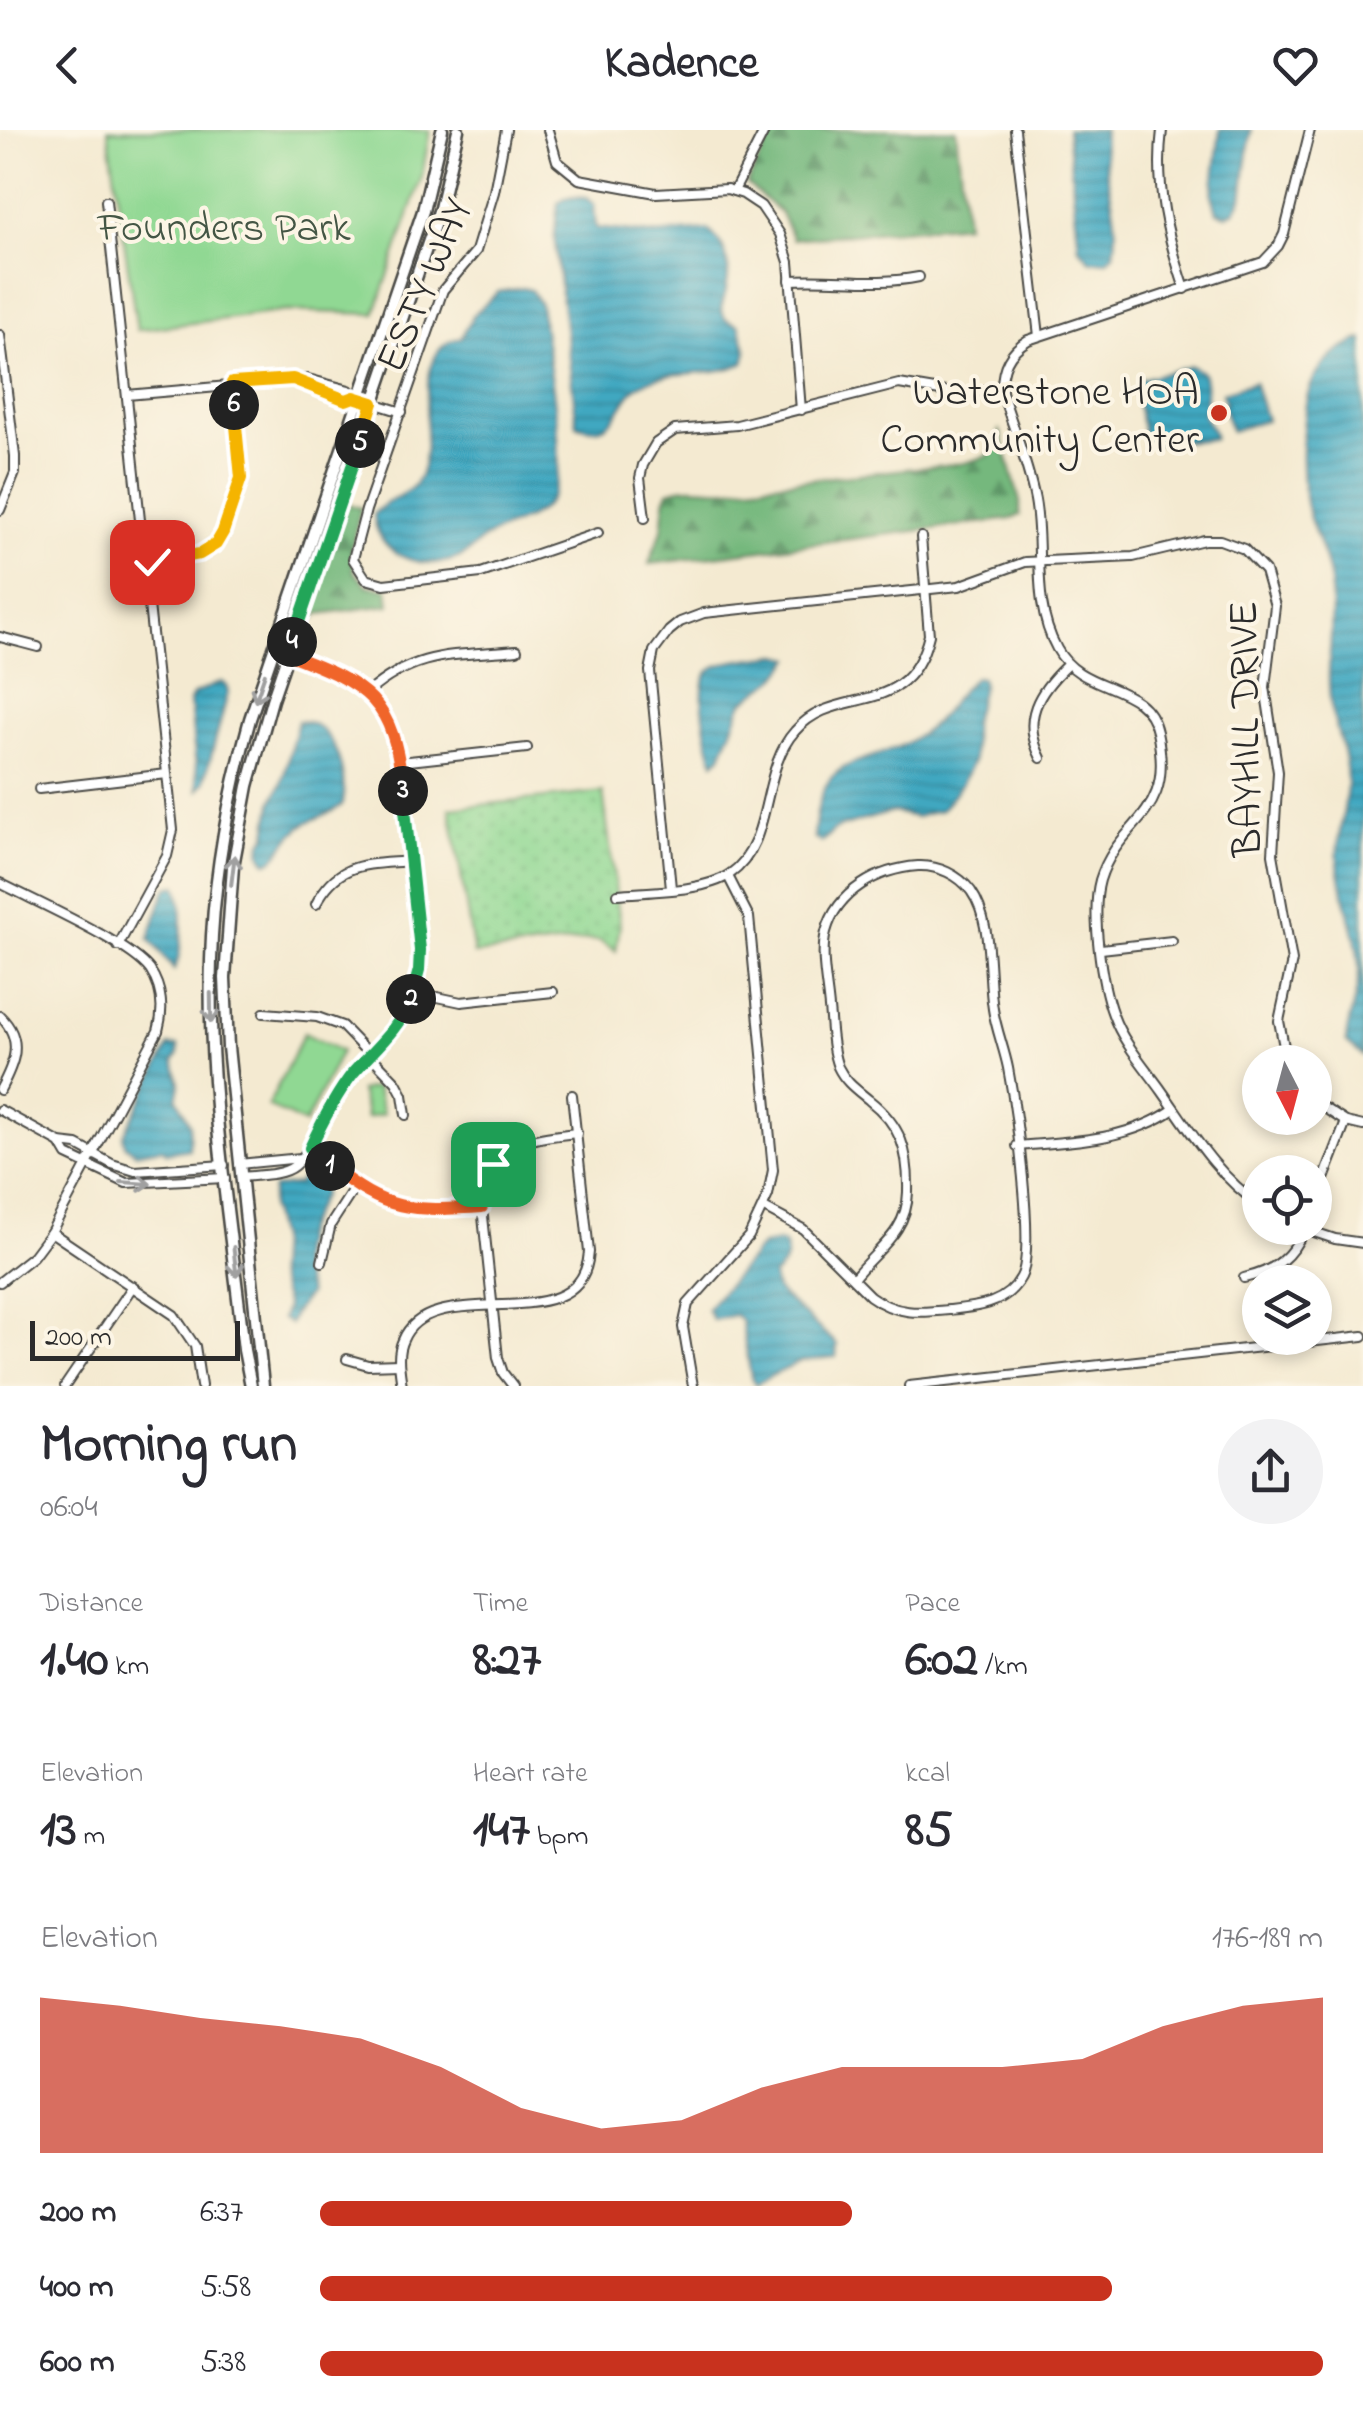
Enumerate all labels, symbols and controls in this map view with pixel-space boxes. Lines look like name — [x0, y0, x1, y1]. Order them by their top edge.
text: Kadence — [605, 32, 758, 98]
icon: back — [40, 38, 95, 93]
icon: heart — [1268, 38, 1323, 93]
street label: ESTY WAY — [362, 189, 490, 382]
park label: Founders Park — [96, 199, 351, 260]
place label: Waterstone HOA Community Center — [880, 363, 1200, 472]
pin: 6 — [209, 380, 259, 430]
text: 6 — [228, 384, 240, 425]
marker: Waterstone HOA Community Center — [1208, 402, 1230, 424]
pin: 5 — [335, 418, 385, 468]
text: 5 — [352, 422, 368, 463]
pin — [110, 520, 195, 605]
icon: check — [125, 535, 180, 590]
street label: BAYHILL DRIVE — [1215, 600, 1280, 858]
pin: 4 — [267, 617, 317, 667]
text: 4 — [286, 621, 298, 662]
one-way arrow — [249, 672, 267, 703]
pin: 3 — [378, 766, 428, 816]
text: 3 — [397, 770, 409, 811]
one-way arrow — [224, 855, 243, 887]
pin: 2 — [386, 974, 436, 1024]
text: 2 — [404, 978, 418, 1019]
one-way arrow — [202, 990, 220, 1023]
north arrow — [1242, 1045, 1332, 1135]
map controls — [1242, 1045, 1332, 1355]
pin — [451, 1122, 536, 1207]
icon: arrive — [466, 1137, 521, 1192]
pin: 1 — [305, 1141, 355, 1191]
text: 1 — [326, 1145, 334, 1186]
button: locate — [1242, 1155, 1332, 1245]
one-way arrow — [119, 1174, 152, 1193]
one-way arrow — [225, 1245, 244, 1277]
button: layers — [1242, 1265, 1332, 1355]
scale bar — [30, 1316, 240, 1360]
text: 200 m — [45, 1318, 112, 1359]
text: Morning run — [40, 1407, 297, 1487]
button: share — [1218, 1419, 1323, 1524]
text: 06:04 — [40, 1485, 98, 1532]
text: Distance — [40, 1584, 143, 1625]
text: Time — [473, 1584, 528, 1625]
text: Pace — [905, 1584, 960, 1625]
text: 1.40 — [40, 1625, 108, 1698]
text: 8:27 — [473, 1625, 541, 1698]
text: 6:02 — [905, 1625, 978, 1698]
text: km — [108, 1647, 149, 1688]
text: /km — [978, 1647, 1028, 1688]
text: Elevation — [40, 1754, 143, 1795]
text: Heart rate — [473, 1754, 587, 1795]
text: kcal — [905, 1754, 950, 1795]
text: 13 — [40, 1795, 77, 1868]
text: 147 — [473, 1795, 530, 1868]
text: 85 — [905, 1795, 953, 1868]
text: m — [77, 1817, 105, 1858]
text: bpm — [530, 1817, 589, 1858]
text: Elevation — [40, 1916, 158, 1963]
text: 176–189 m — [1212, 1916, 1323, 1963]
text: 200 m — [40, 2190, 116, 2237]
text: 6:37 — [200, 2190, 243, 2237]
text: 400 m — [40, 2265, 114, 2312]
text: 5:58 — [200, 2265, 251, 2312]
text: 600 m — [40, 2340, 115, 2387]
text: 5:38 — [200, 2340, 246, 2387]

